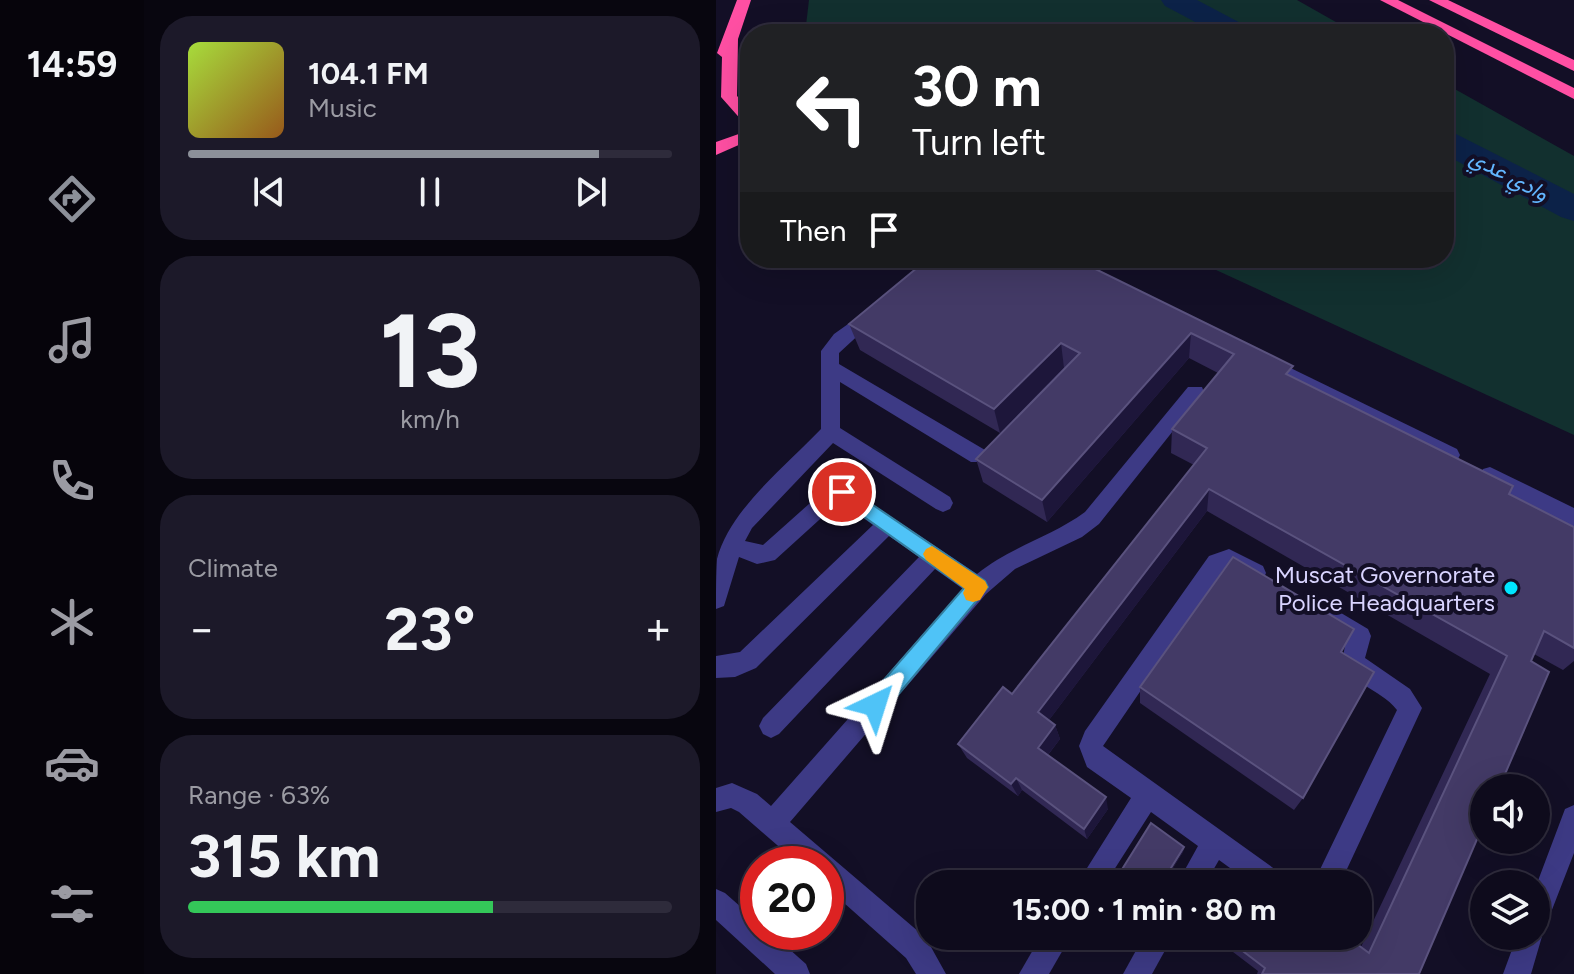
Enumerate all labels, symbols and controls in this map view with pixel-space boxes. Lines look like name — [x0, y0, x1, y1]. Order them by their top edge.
text: 14:59 — [27, 43, 117, 86]
text: 30 m — [912, 53, 1042, 120]
text: 104.1 FM — [308, 55, 429, 92]
icon: left — [780, 56, 884, 160]
text: Music — [308, 92, 377, 124]
text: Turn left — [912, 121, 1046, 164]
water label: وادي عدي — [1463, 143, 1553, 211]
icon: previous — [247, 170, 291, 214]
icon: pause — [408, 170, 452, 214]
icon: next — [569, 170, 613, 214]
icon: directions — [44, 171, 100, 227]
icon: arrive — [862, 208, 906, 252]
text: Then — [780, 212, 846, 249]
text: 13 — [379, 288, 481, 413]
icon: music — [44, 312, 100, 368]
text: km/h — [400, 403, 460, 435]
icon: phone — [44, 453, 100, 509]
pin — [808, 458, 876, 526]
icon: arrive — [820, 470, 864, 514]
text: Climate — [188, 552, 278, 584]
place label: Muscat Governorate Police Headquarters — [1275, 560, 1495, 617]
marker: Muscat Governorate Police Headquarters — [1502, 579, 1520, 597]
text: 23° — [385, 593, 475, 665]
icon: climate — [44, 594, 100, 650]
text: − — [188, 602, 215, 655]
text: + — [645, 602, 672, 655]
position arrow — [833, 663, 917, 747]
icon: car — [44, 735, 100, 791]
map controls — [1470, 774, 1550, 950]
button: sound — [1470, 774, 1550, 854]
text: Range · 63% — [188, 779, 330, 811]
text: 315 km — [188, 820, 380, 892]
speed limit sign: 20 — [740, 846, 844, 950]
button: layers — [1470, 870, 1550, 950]
icon: filters — [44, 876, 100, 932]
text: 15:00 · 1 min · 80 m — [1012, 891, 1276, 928]

